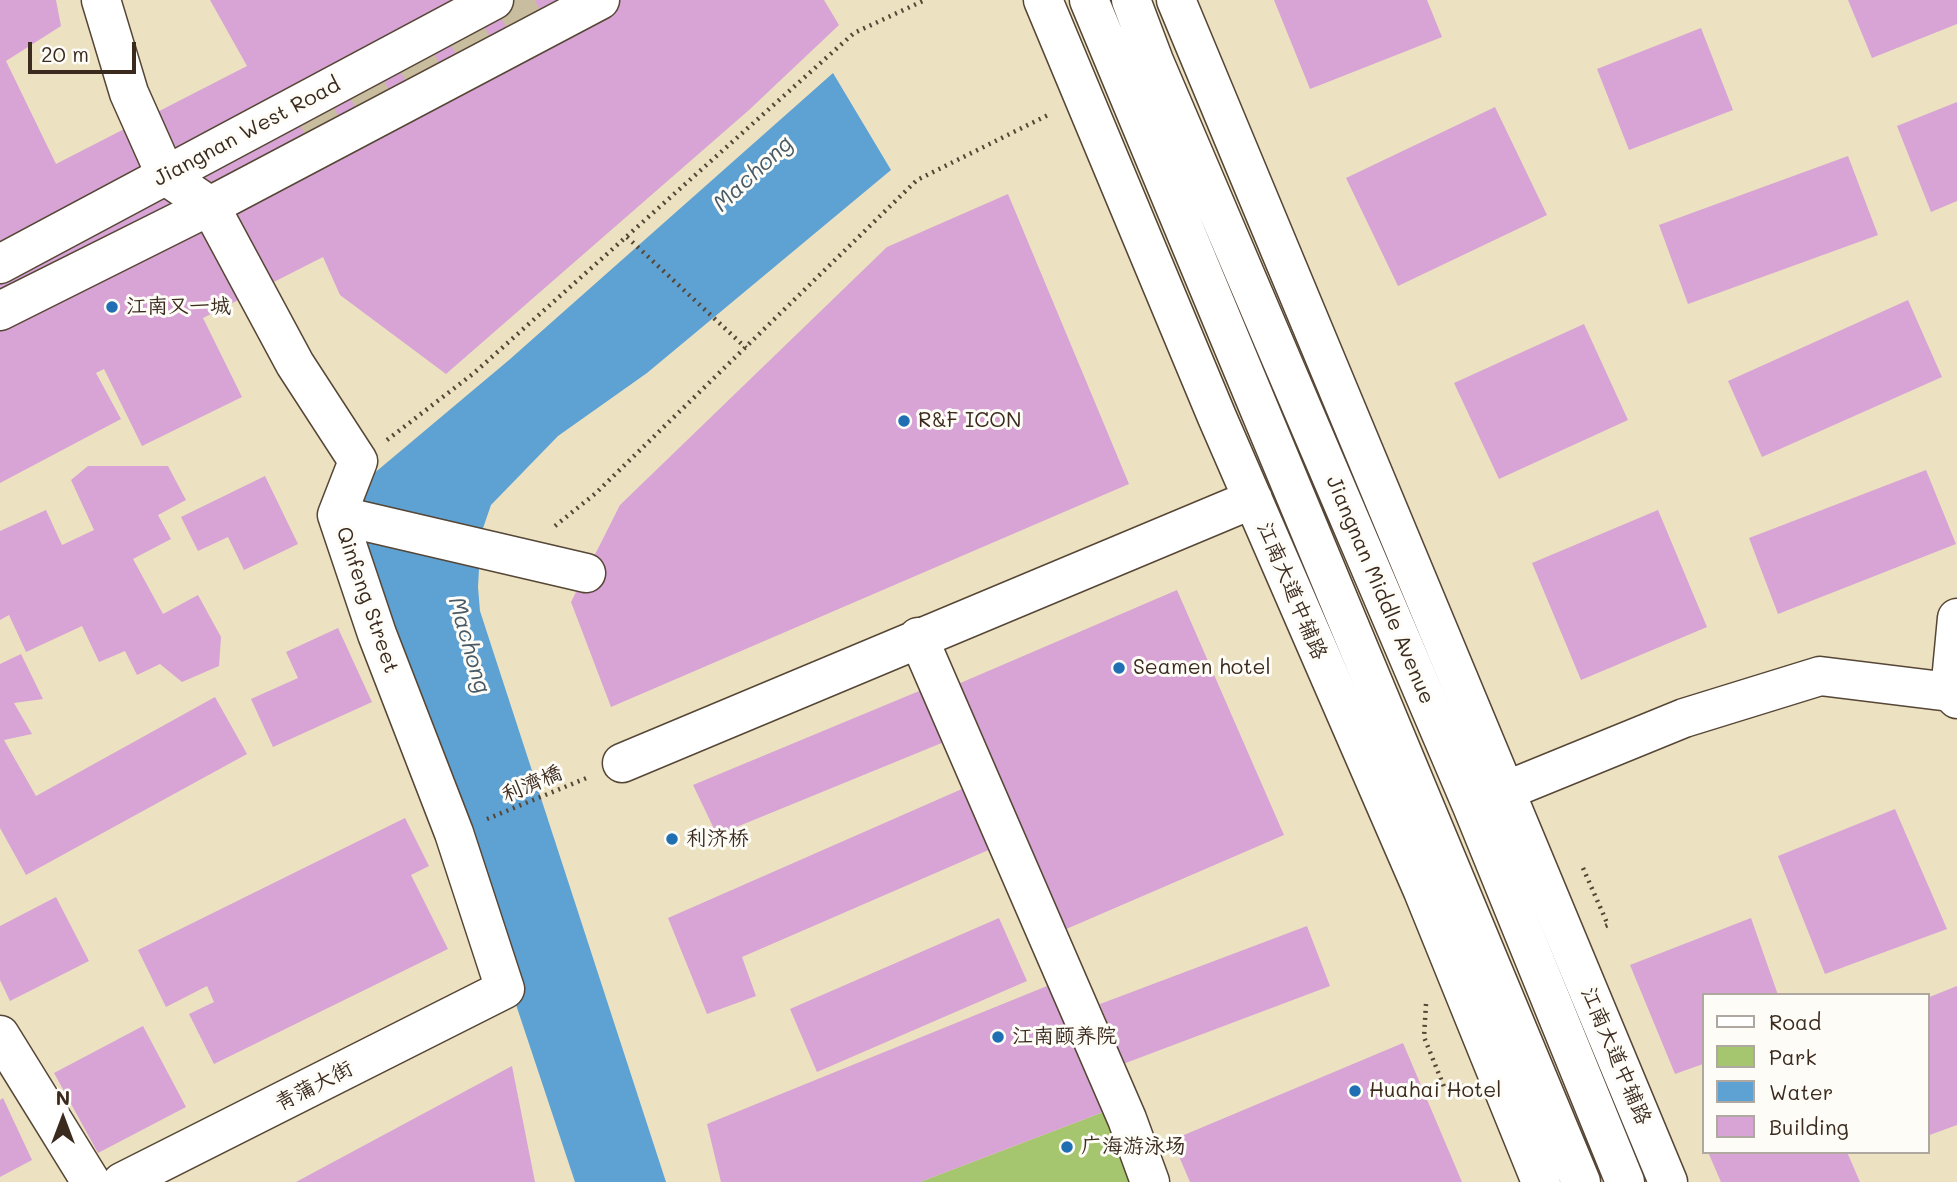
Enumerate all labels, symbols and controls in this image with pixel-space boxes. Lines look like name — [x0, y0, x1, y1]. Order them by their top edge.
scale bar — [32, 28, 140, 72]
text: 20 m — [41, 40, 89, 67]
street label: Jiangnan West Road — [149, 72, 345, 192]
water label: Machong — [707, 130, 799, 218]
place label: 江南又一城 — [126, 294, 231, 320]
marker: 江南又一城 — [104, 299, 120, 315]
place label: R&F ICON — [918, 408, 1021, 434]
marker: R&F ICON — [896, 413, 912, 429]
street label: Jiangnan Middle Avenue — [1320, 472, 1440, 708]
street label: 江南大道中辅路 — [1252, 518, 1332, 664]
street label: Qinfeng Street — [330, 524, 404, 676]
water label: Machong — [442, 594, 496, 696]
place label: Seamen hotel — [1133, 655, 1271, 681]
marker: Seamen hotel — [1111, 660, 1127, 676]
street label: 利濟橋 — [498, 760, 566, 808]
place label: 利济桥 — [686, 826, 749, 852]
marker: 利济桥 — [664, 831, 680, 847]
street label: 江南大道中辅路 — [1576, 983, 1656, 1129]
legend — [1702, 993, 1929, 1154]
text: Road — [1769, 1008, 1821, 1035]
place label: 江南颐养院 — [1012, 1024, 1117, 1050]
marker: 江南颐养院 — [990, 1029, 1006, 1045]
text: Park — [1769, 1043, 1817, 1070]
street label: 青蒲大街 — [271, 1056, 357, 1116]
place label: Huahai Hotel — [1369, 1078, 1502, 1104]
text: Water — [1769, 1078, 1833, 1105]
marker: Huahai Hotel — [1347, 1083, 1363, 1099]
north arrow — [28, 1084, 98, 1154]
text: N — [56, 1085, 70, 1110]
text: Building — [1769, 1113, 1849, 1140]
place label: 广海游泳场 — [1081, 1134, 1186, 1160]
marker: 广海游泳场 — [1059, 1139, 1075, 1155]

